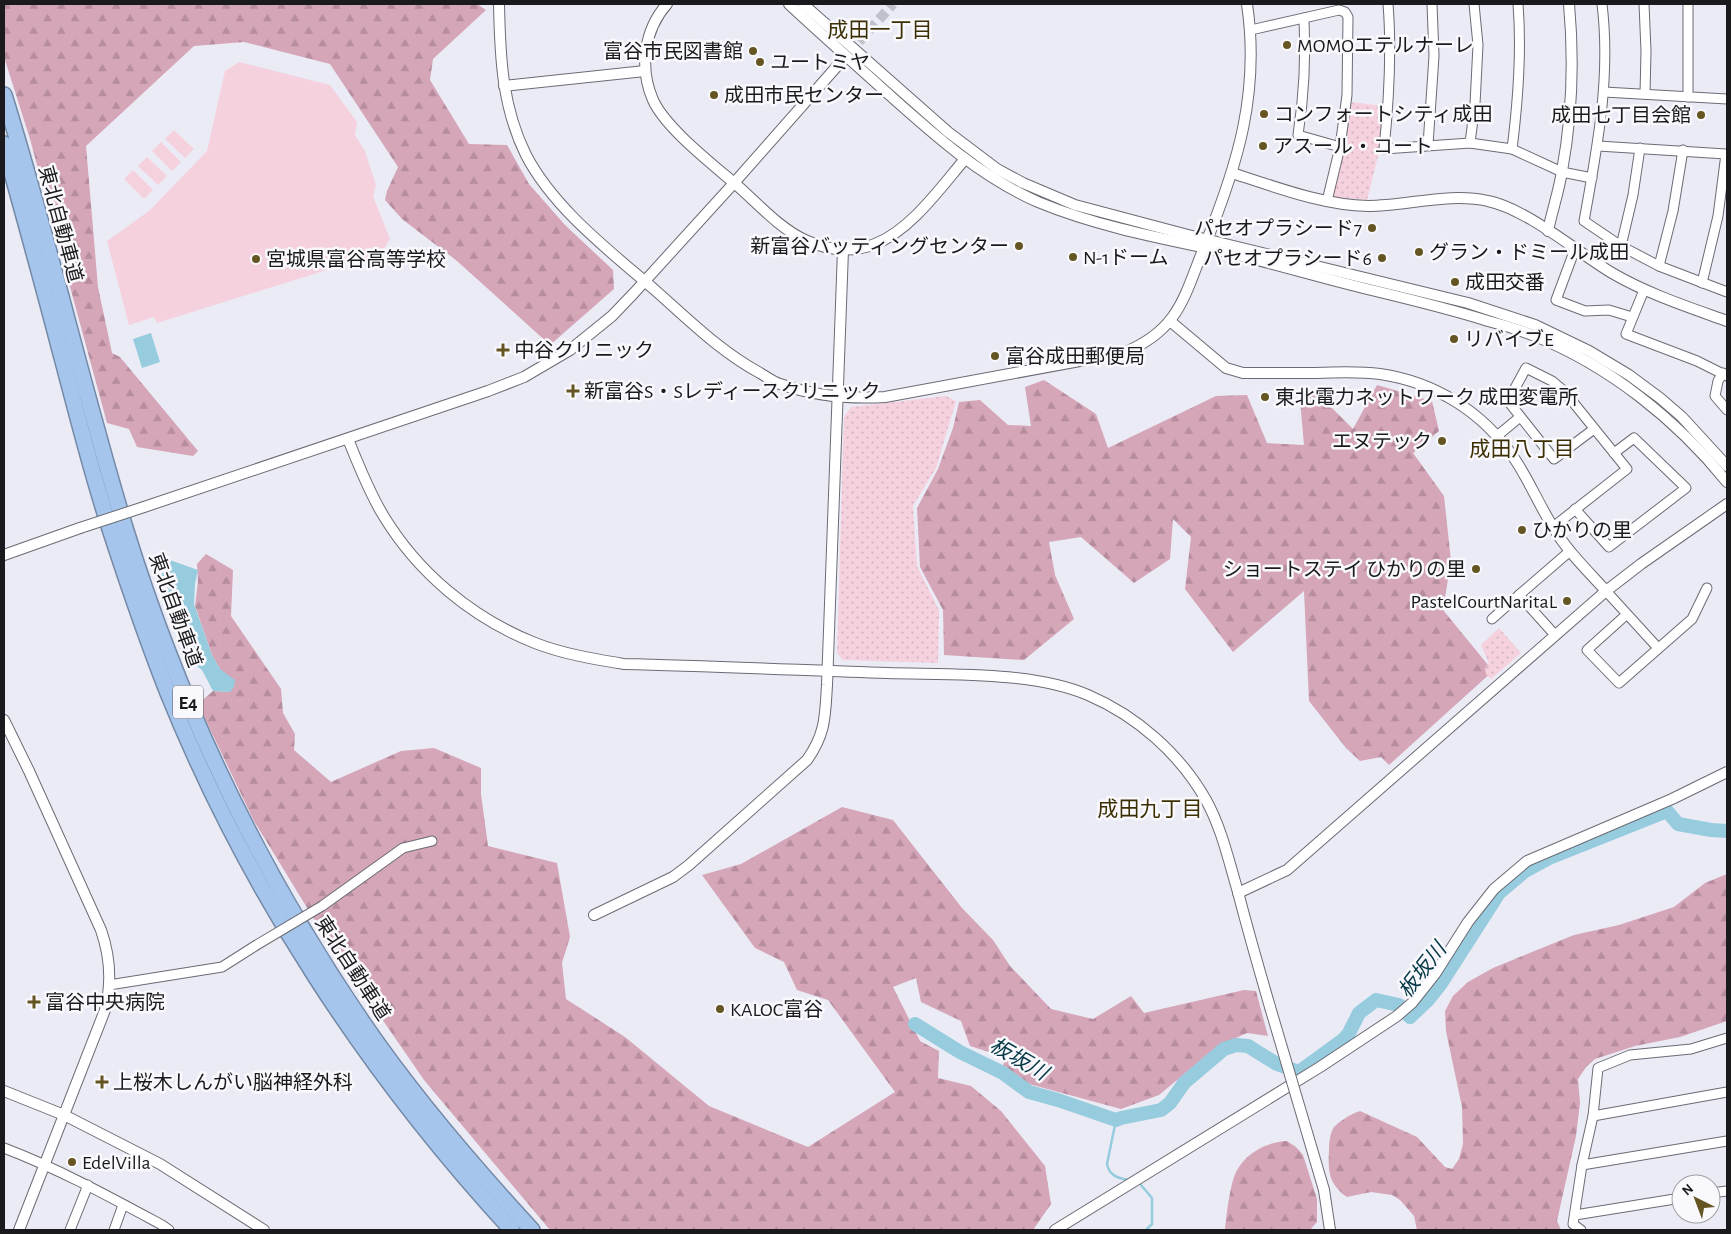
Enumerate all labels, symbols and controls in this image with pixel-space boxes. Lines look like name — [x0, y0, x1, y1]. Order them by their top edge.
district label: 成田一丁目 — [828, 19, 933, 41]
place label: MOMOエテルナーレ — [1297, 36, 1474, 56]
marker: MOMOエテルナーレ — [1281, 39, 1293, 51]
place label: 富谷市民図書館 — [603, 40, 743, 62]
marker: 富谷市民図書館 — [747, 45, 759, 57]
place label: ユートミヤ — [770, 53, 870, 73]
marker: ユートミヤ — [754, 56, 766, 68]
place label: 成田市民センター — [724, 85, 884, 106]
marker: 成田市民センター — [708, 89, 720, 101]
place label: コンフォートシティ成田 — [1274, 104, 1492, 125]
place label: 成田七丁目会館 — [1551, 105, 1691, 126]
marker: コンフォートシティ成田 — [1258, 108, 1270, 120]
marker: 成田七丁目会館 — [1695, 109, 1707, 121]
place label: アスール・コート — [1273, 137, 1433, 157]
marker: アスール・コート — [1257, 140, 1269, 152]
street label: 東北自動車道 — [35, 163, 86, 285]
place label: パセオプラシード7 — [1194, 218, 1362, 239]
marker: パセオプラシード7 — [1366, 222, 1378, 234]
place label: 新富谷バッティングセンター — [750, 235, 1009, 257]
marker: 新富谷バッティングセンター — [1013, 240, 1025, 252]
place label: グラン・ドミール成田 — [1429, 242, 1629, 263]
marker: グラン・ドミール成田 — [1413, 246, 1425, 258]
place label: 宮城県富谷高等学校 — [266, 248, 446, 270]
place label: N-1ドーム — [1083, 248, 1168, 268]
place label: パセオプラシード6 — [1203, 248, 1372, 269]
marker: N-1ドーム — [1067, 251, 1079, 263]
marker: パセオプラシード6 — [1376, 252, 1388, 264]
marker: 宮城県富谷高等学校 — [250, 253, 262, 265]
place label: 成田交番 — [1465, 272, 1545, 293]
marker: 成田交番 — [1449, 276, 1461, 288]
place label: リバイブE — [1464, 328, 1554, 350]
marker: リバイブE — [1448, 333, 1460, 345]
place label: 中谷クリニック — [514, 340, 654, 361]
marker: 中谷クリニック — [496, 343, 510, 357]
place label: 富谷成田郵便局 — [1005, 345, 1145, 367]
marker: 富谷成田郵便局 — [989, 350, 1001, 362]
place label: 新富谷S・Sレディースクリニック — [584, 380, 880, 402]
marker: 新富谷S・Sレディースクリニック — [566, 384, 580, 398]
place label: 東北電力ネットワーク 成田変電所 — [1275, 387, 1578, 408]
marker: 東北電力ネットワーク 成田変電所 — [1259, 391, 1271, 403]
place label: エヌテック — [1332, 431, 1432, 452]
marker: エヌテック — [1436, 435, 1448, 447]
district label: 成田八丁目 — [1470, 438, 1575, 460]
place label: ひかりの里 — [1532, 521, 1632, 541]
marker: ひかりの里 — [1516, 524, 1528, 536]
street label: 東北自動車道 — [145, 550, 206, 670]
place label: ショートステイ ひかりの里 — [1223, 560, 1466, 580]
marker: ショートステイ ひかりの里 — [1470, 563, 1482, 575]
place label: PastelCourtNaritaL — [1410, 592, 1558, 612]
marker: PastelCourtNaritaL — [1561, 595, 1573, 607]
road number: E4 — [173, 686, 203, 719]
district label: 成田九丁目 — [1098, 798, 1203, 820]
street label: 東北自動車道 — [311, 912, 394, 1024]
water label: 板坂川 — [1394, 937, 1451, 1002]
place label: 富谷中央病院 — [45, 991, 165, 1013]
marker: 富谷中央病院 — [27, 995, 41, 1009]
place label: KALOC富谷 — [730, 998, 823, 1020]
marker: KALOC富谷 — [714, 1003, 726, 1015]
water label: 板坂川 — [986, 1034, 1054, 1085]
place label: 上桜木しんがい脳神経外科 — [113, 1072, 353, 1093]
marker: 上桜木しんがい脳神経外科 — [95, 1075, 109, 1089]
place label: EdelVilla — [82, 1153, 151, 1173]
marker: EdelVilla — [66, 1156, 78, 1168]
north arrow — [1671, 1174, 1721, 1224]
text: N — [1680, 1182, 1696, 1199]

